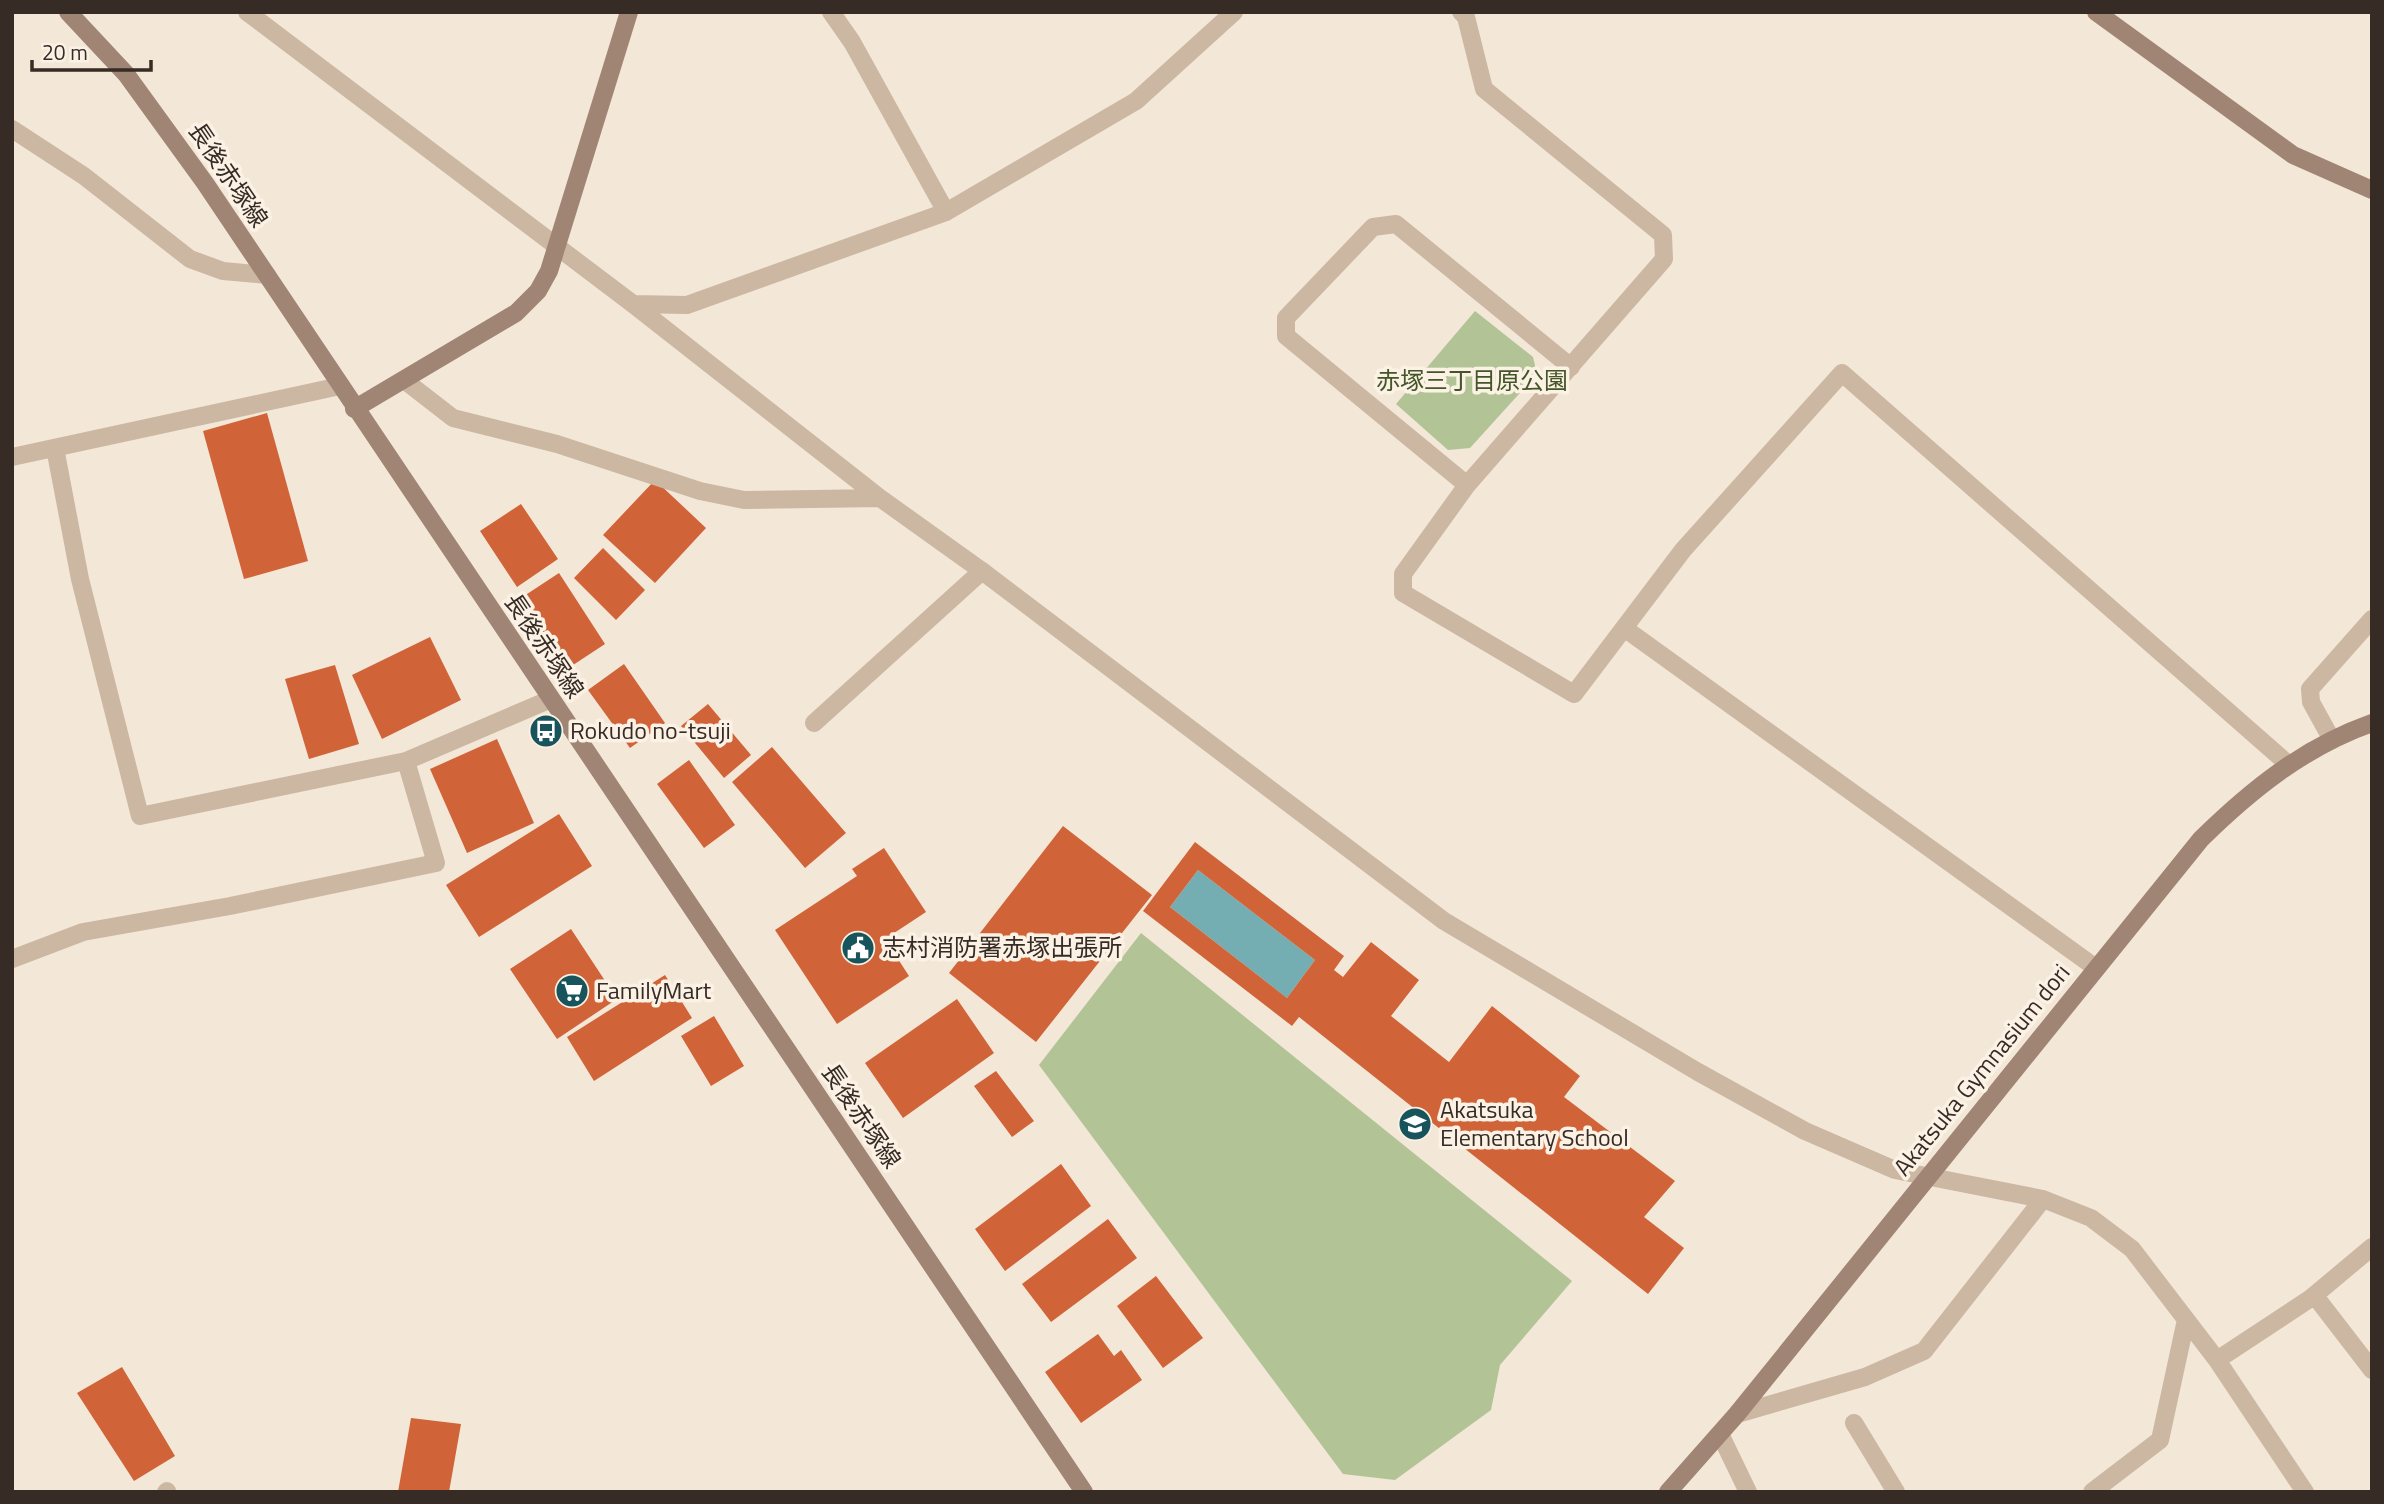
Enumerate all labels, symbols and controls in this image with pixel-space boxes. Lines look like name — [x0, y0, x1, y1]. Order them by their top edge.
scale bar — [32, 28, 150, 72]
text: 20 m — [42, 36, 88, 68]
street label: 長後赤塚線 — [180, 115, 277, 234]
park label: 赤塚三丁目原公園 — [1376, 362, 1568, 398]
street label: 長後赤塚線 — [496, 586, 593, 705]
bus stop icon: Rokudo no-tsuji — [527, 712, 565, 750]
place label: Rokudo no-tsuji — [570, 712, 731, 748]
public building icon: 志村消防署赤塚出張所 — [839, 929, 877, 967]
place label: 志村消防署赤塚出張所 — [882, 929, 1122, 965]
street label: Akatsuka Gymnasium dori — [1884, 956, 2078, 1183]
supermarket icon: FamilyMart — [553, 972, 591, 1010]
place label: FamilyMart — [596, 972, 712, 1008]
street label: 長後赤塚線 — [813, 1056, 910, 1175]
place label: Akatsuka Elementary School — [1440, 1091, 1629, 1155]
school or university icon: Akatsuka Elementary School — [1396, 1105, 1434, 1143]

